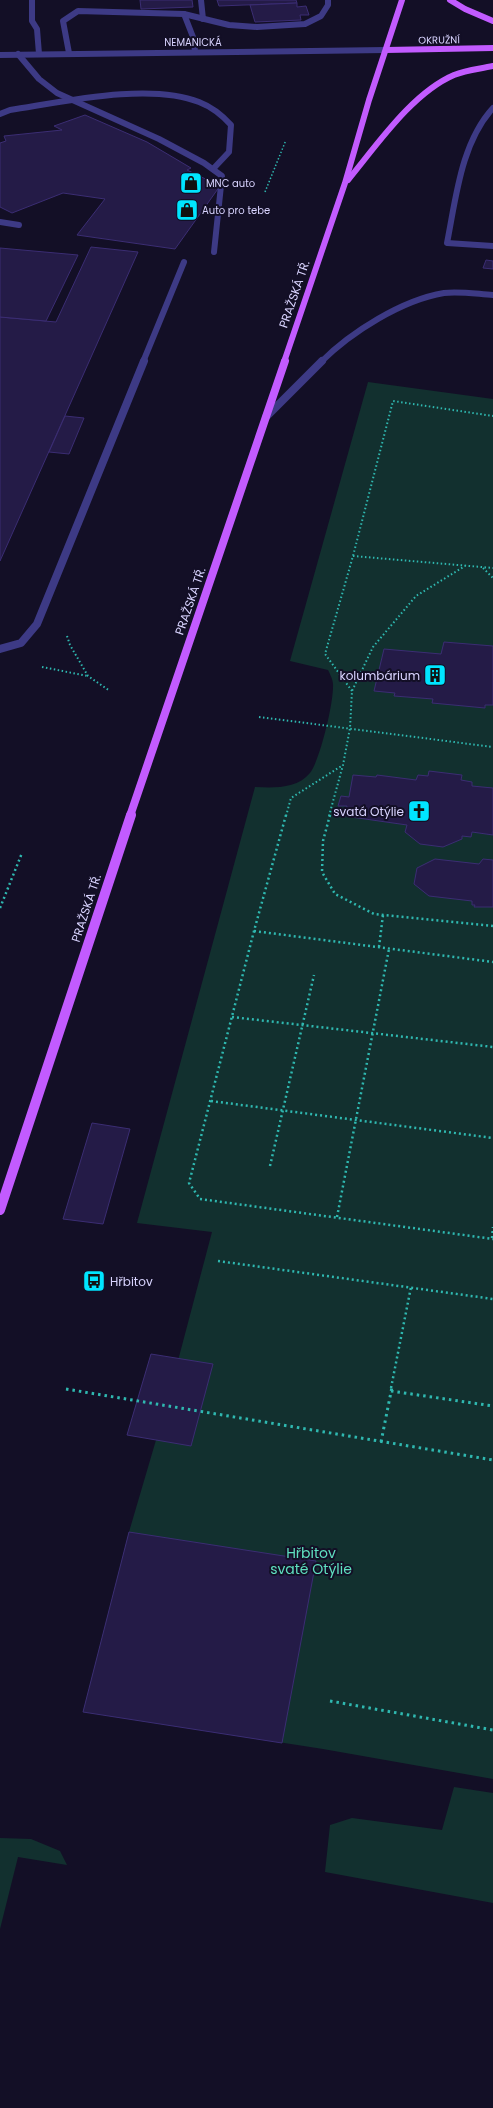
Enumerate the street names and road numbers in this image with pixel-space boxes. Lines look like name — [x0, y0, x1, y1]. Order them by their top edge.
street label: OKRUŽNÍ — [418, 32, 460, 48]
street label: NEMANICKÁ — [164, 35, 222, 50]
street label: PRAŽSKÁ TŘ. — [274, 258, 314, 330]
street label: PRAŽSKÁ TŘ. — [170, 565, 210, 637]
street label: PRAŽSKÁ TŘ. — [67, 872, 105, 944]

